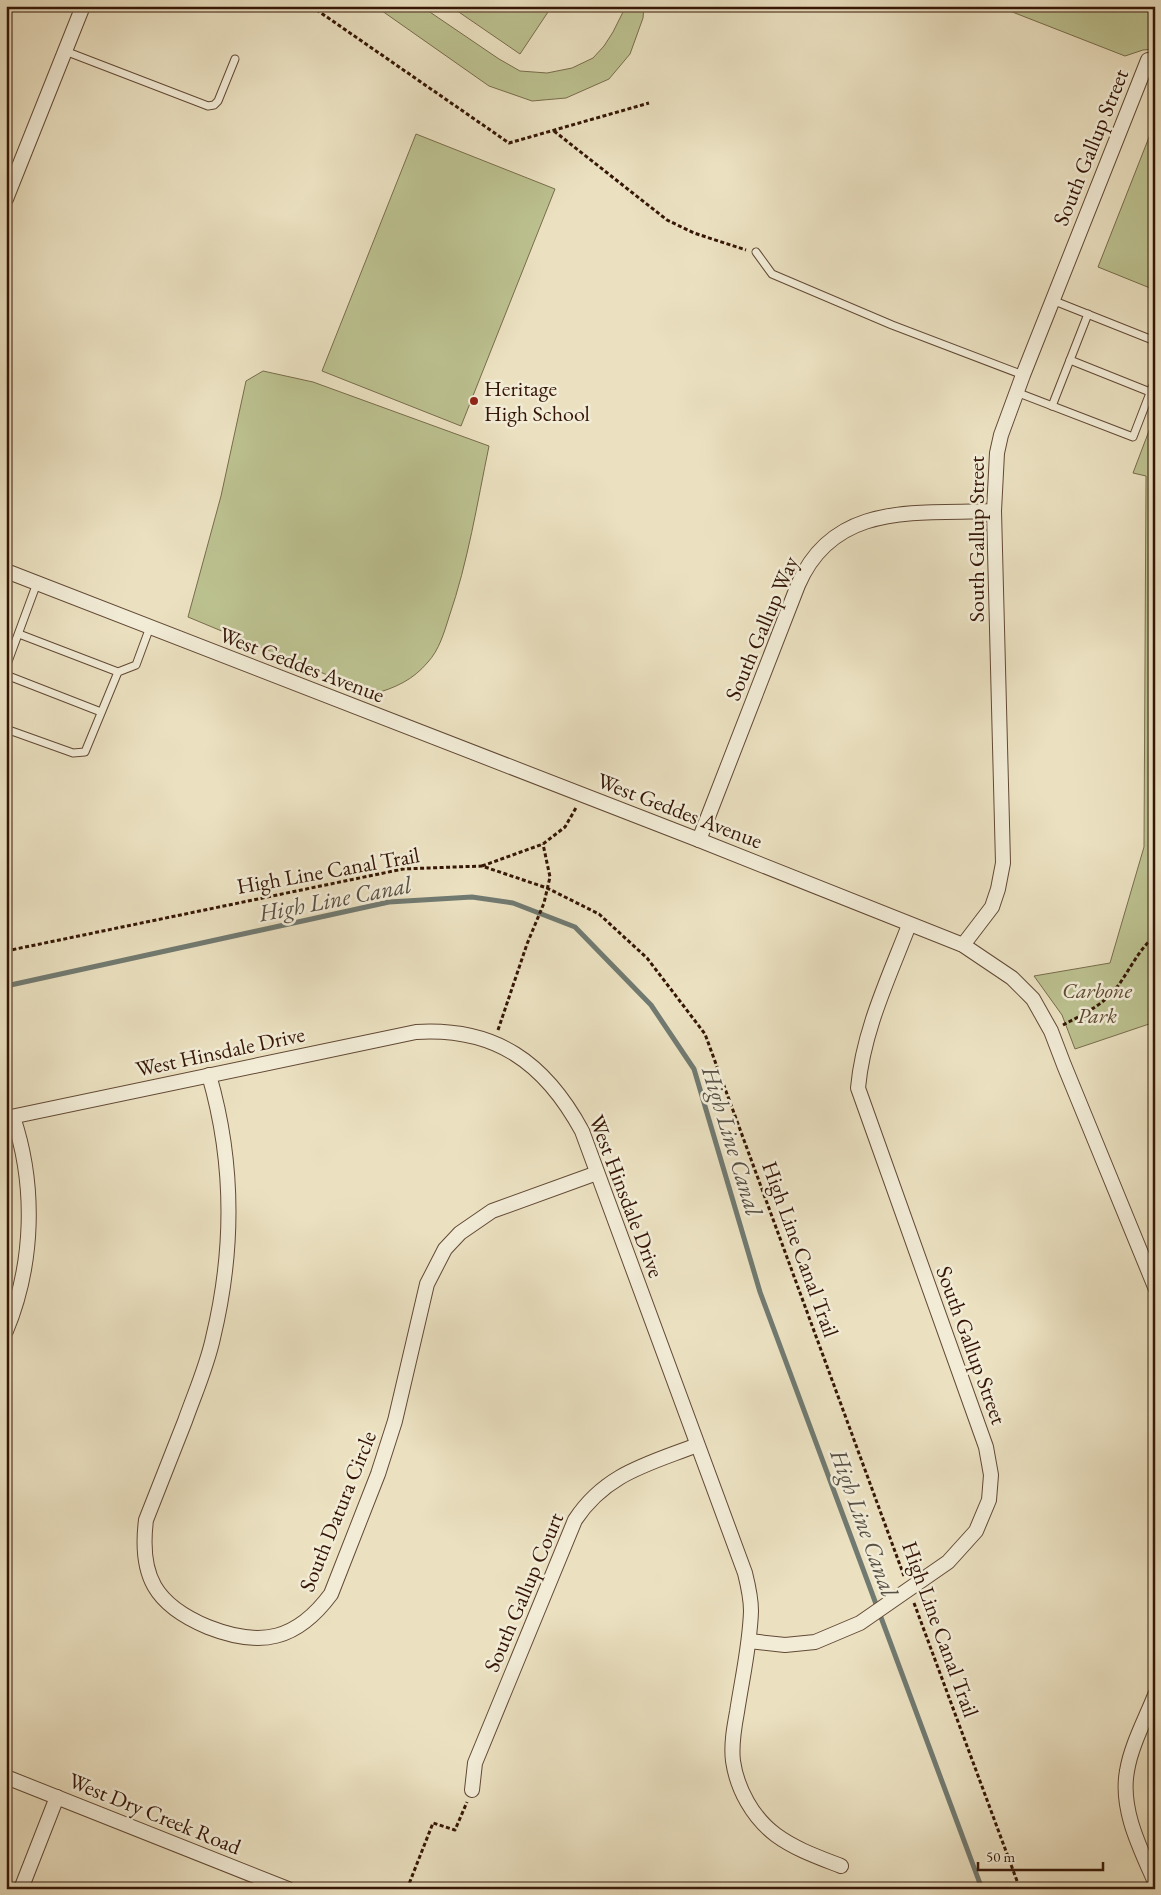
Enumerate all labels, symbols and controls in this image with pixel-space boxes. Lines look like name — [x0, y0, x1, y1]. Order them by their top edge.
street label: South Gallup Street — [1046, 64, 1135, 230]
place label: Heritage High School — [484, 374, 590, 428]
marker: Heritage High School — [468, 395, 480, 407]
street label: South Gallup Street — [962, 456, 991, 622]
street label: South Gallup Way — [718, 551, 805, 705]
street label: West Geddes Avenue — [215, 620, 389, 709]
street label: West Geddes Avenue — [593, 766, 767, 855]
street label: High Line Canal Trail — [235, 841, 421, 899]
water label: High Line Canal — [256, 870, 414, 928]
park label: Carbone Park — [1062, 976, 1132, 1030]
street label: West Hinsdale Drive — [133, 1019, 308, 1084]
water label: High Line Canal — [695, 1061, 770, 1220]
street label: West Hinsdale Drive — [582, 1111, 671, 1282]
street label: High Line Canal Trail — [755, 1157, 846, 1341]
street label: South Gallup Street — [929, 1262, 1014, 1428]
street label: South Datura Circle — [292, 1426, 383, 1596]
water label: High Line Canal — [823, 1444, 906, 1602]
street label: South Gallup Court — [477, 1508, 570, 1676]
street label: High Line Canal Trail — [895, 1537, 986, 1721]
street label: West Dry Creek Road — [64, 1766, 246, 1862]
scale bar — [978, 1840, 1104, 1872]
text: 50 m — [986, 1847, 1015, 1866]

